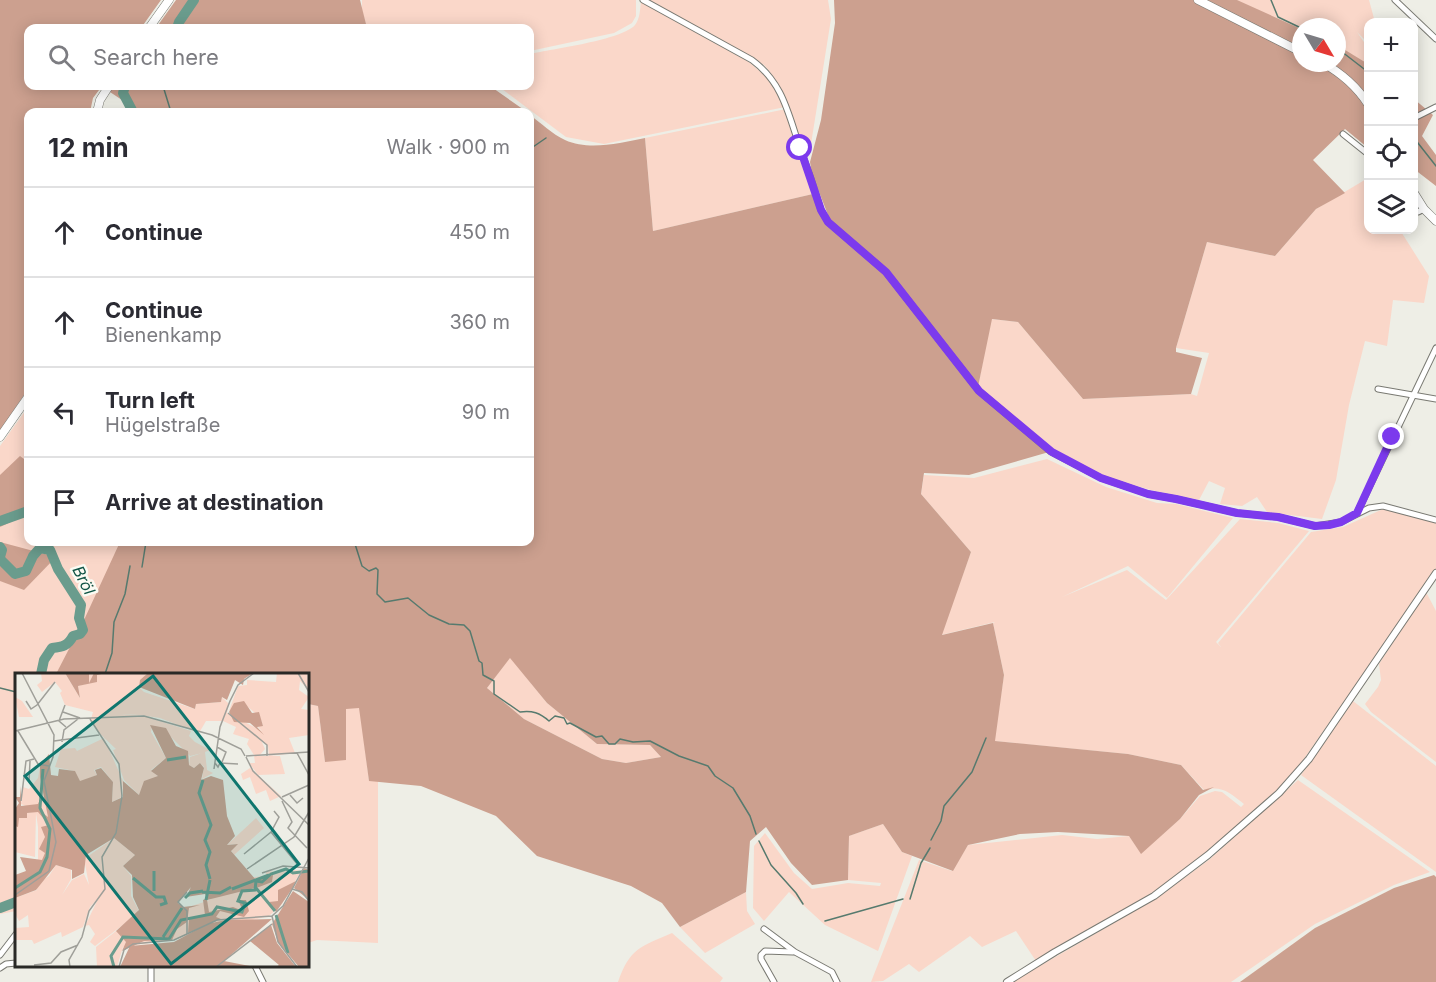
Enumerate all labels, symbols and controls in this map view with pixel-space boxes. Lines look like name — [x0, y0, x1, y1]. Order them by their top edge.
north arrow — [1292, 18, 1346, 72]
map controls — [1364, 18, 1418, 234]
button: + — [1364, 18, 1418, 72]
search box — [24, 24, 534, 90]
icon: search — [45, 41, 78, 74]
text: Search here — [93, 44, 219, 70]
button: − — [1364, 72, 1418, 126]
button: locate — [1364, 126, 1418, 180]
text: 12 min — [48, 132, 129, 163]
route start — [786, 134, 812, 160]
text: Walk · 900 m — [386, 135, 510, 159]
button: layers — [1364, 180, 1418, 234]
icon: ahead — [48, 216, 81, 249]
text: Continue — [105, 219, 203, 245]
text: 450 m — [449, 220, 510, 244]
text: Continue — [105, 297, 203, 323]
icon: ahead — [48, 306, 81, 339]
text: 360 m — [449, 310, 510, 334]
text: Bienenkamp — [105, 323, 222, 347]
text: Turn left — [105, 387, 195, 413]
icon: left — [48, 396, 81, 429]
text: 90 m — [462, 400, 510, 424]
text: Hügelstraße — [105, 413, 220, 437]
route end — [1378, 423, 1404, 449]
icon: arrive — [48, 486, 81, 519]
text: Arrive at destination — [105, 489, 324, 515]
water label: Bröl — [68, 562, 100, 598]
inset map — [15, 673, 309, 967]

